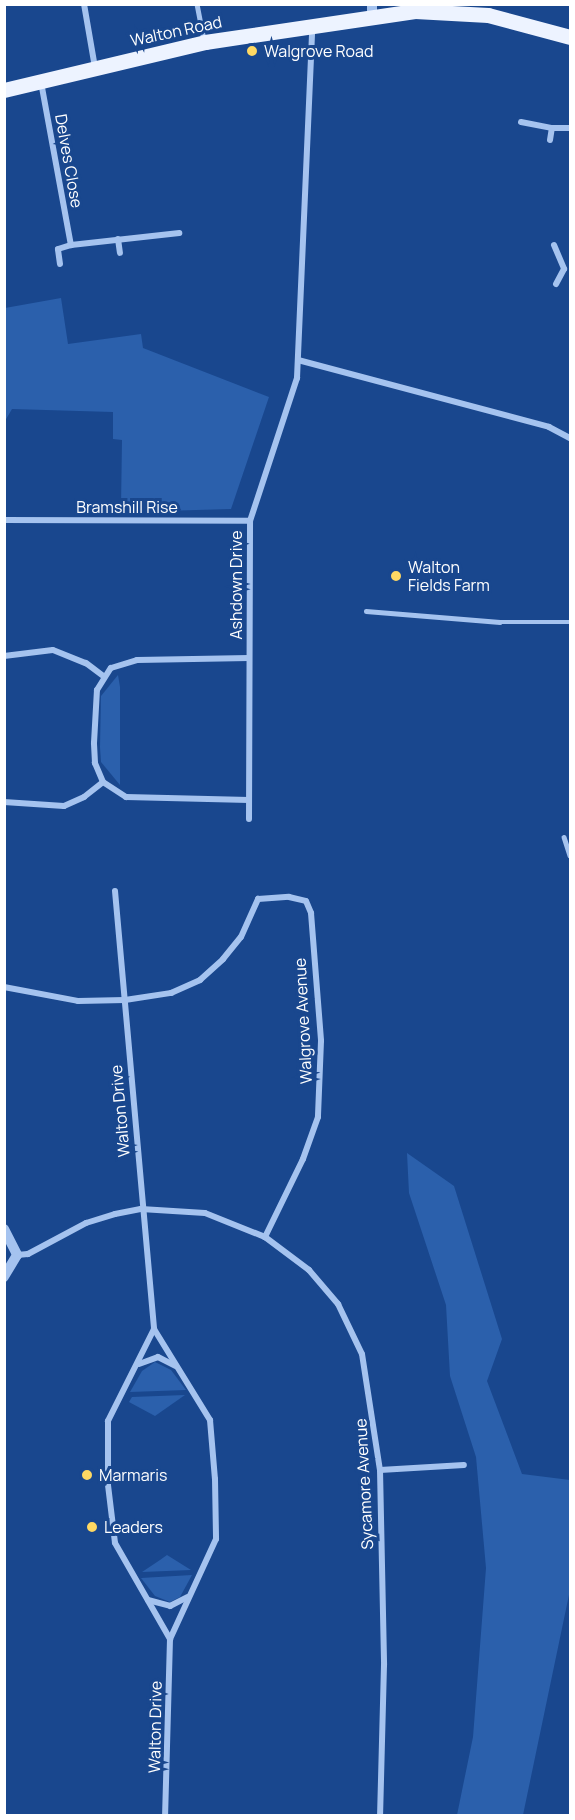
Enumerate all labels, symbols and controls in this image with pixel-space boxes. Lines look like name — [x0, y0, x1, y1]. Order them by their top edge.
street label: Walton Road — [128, 12, 224, 50]
place label: Walgrove Road — [264, 41, 373, 61]
marker: Walgrove Road — [245, 44, 259, 58]
street label: Delves Close — [51, 113, 87, 209]
street label: Bramshill Rise — [76, 497, 178, 517]
street label: Ashdown Drive — [226, 530, 246, 640]
place label: Walton Fields Farm — [408, 557, 490, 595]
marker: Walton Fields Farm — [389, 569, 403, 583]
street label: Walgrove Avenue — [290, 957, 316, 1085]
street label: Walton Drive — [106, 1064, 134, 1158]
street label: Sycamore Avenue — [351, 1418, 377, 1550]
place label: Marmaris — [99, 1465, 167, 1485]
marker: Marmaris — [80, 1468, 94, 1482]
place label: Leaders — [104, 1517, 163, 1537]
marker: Leaders — [85, 1520, 99, 1534]
street label: Walton Drive — [145, 1681, 165, 1773]

